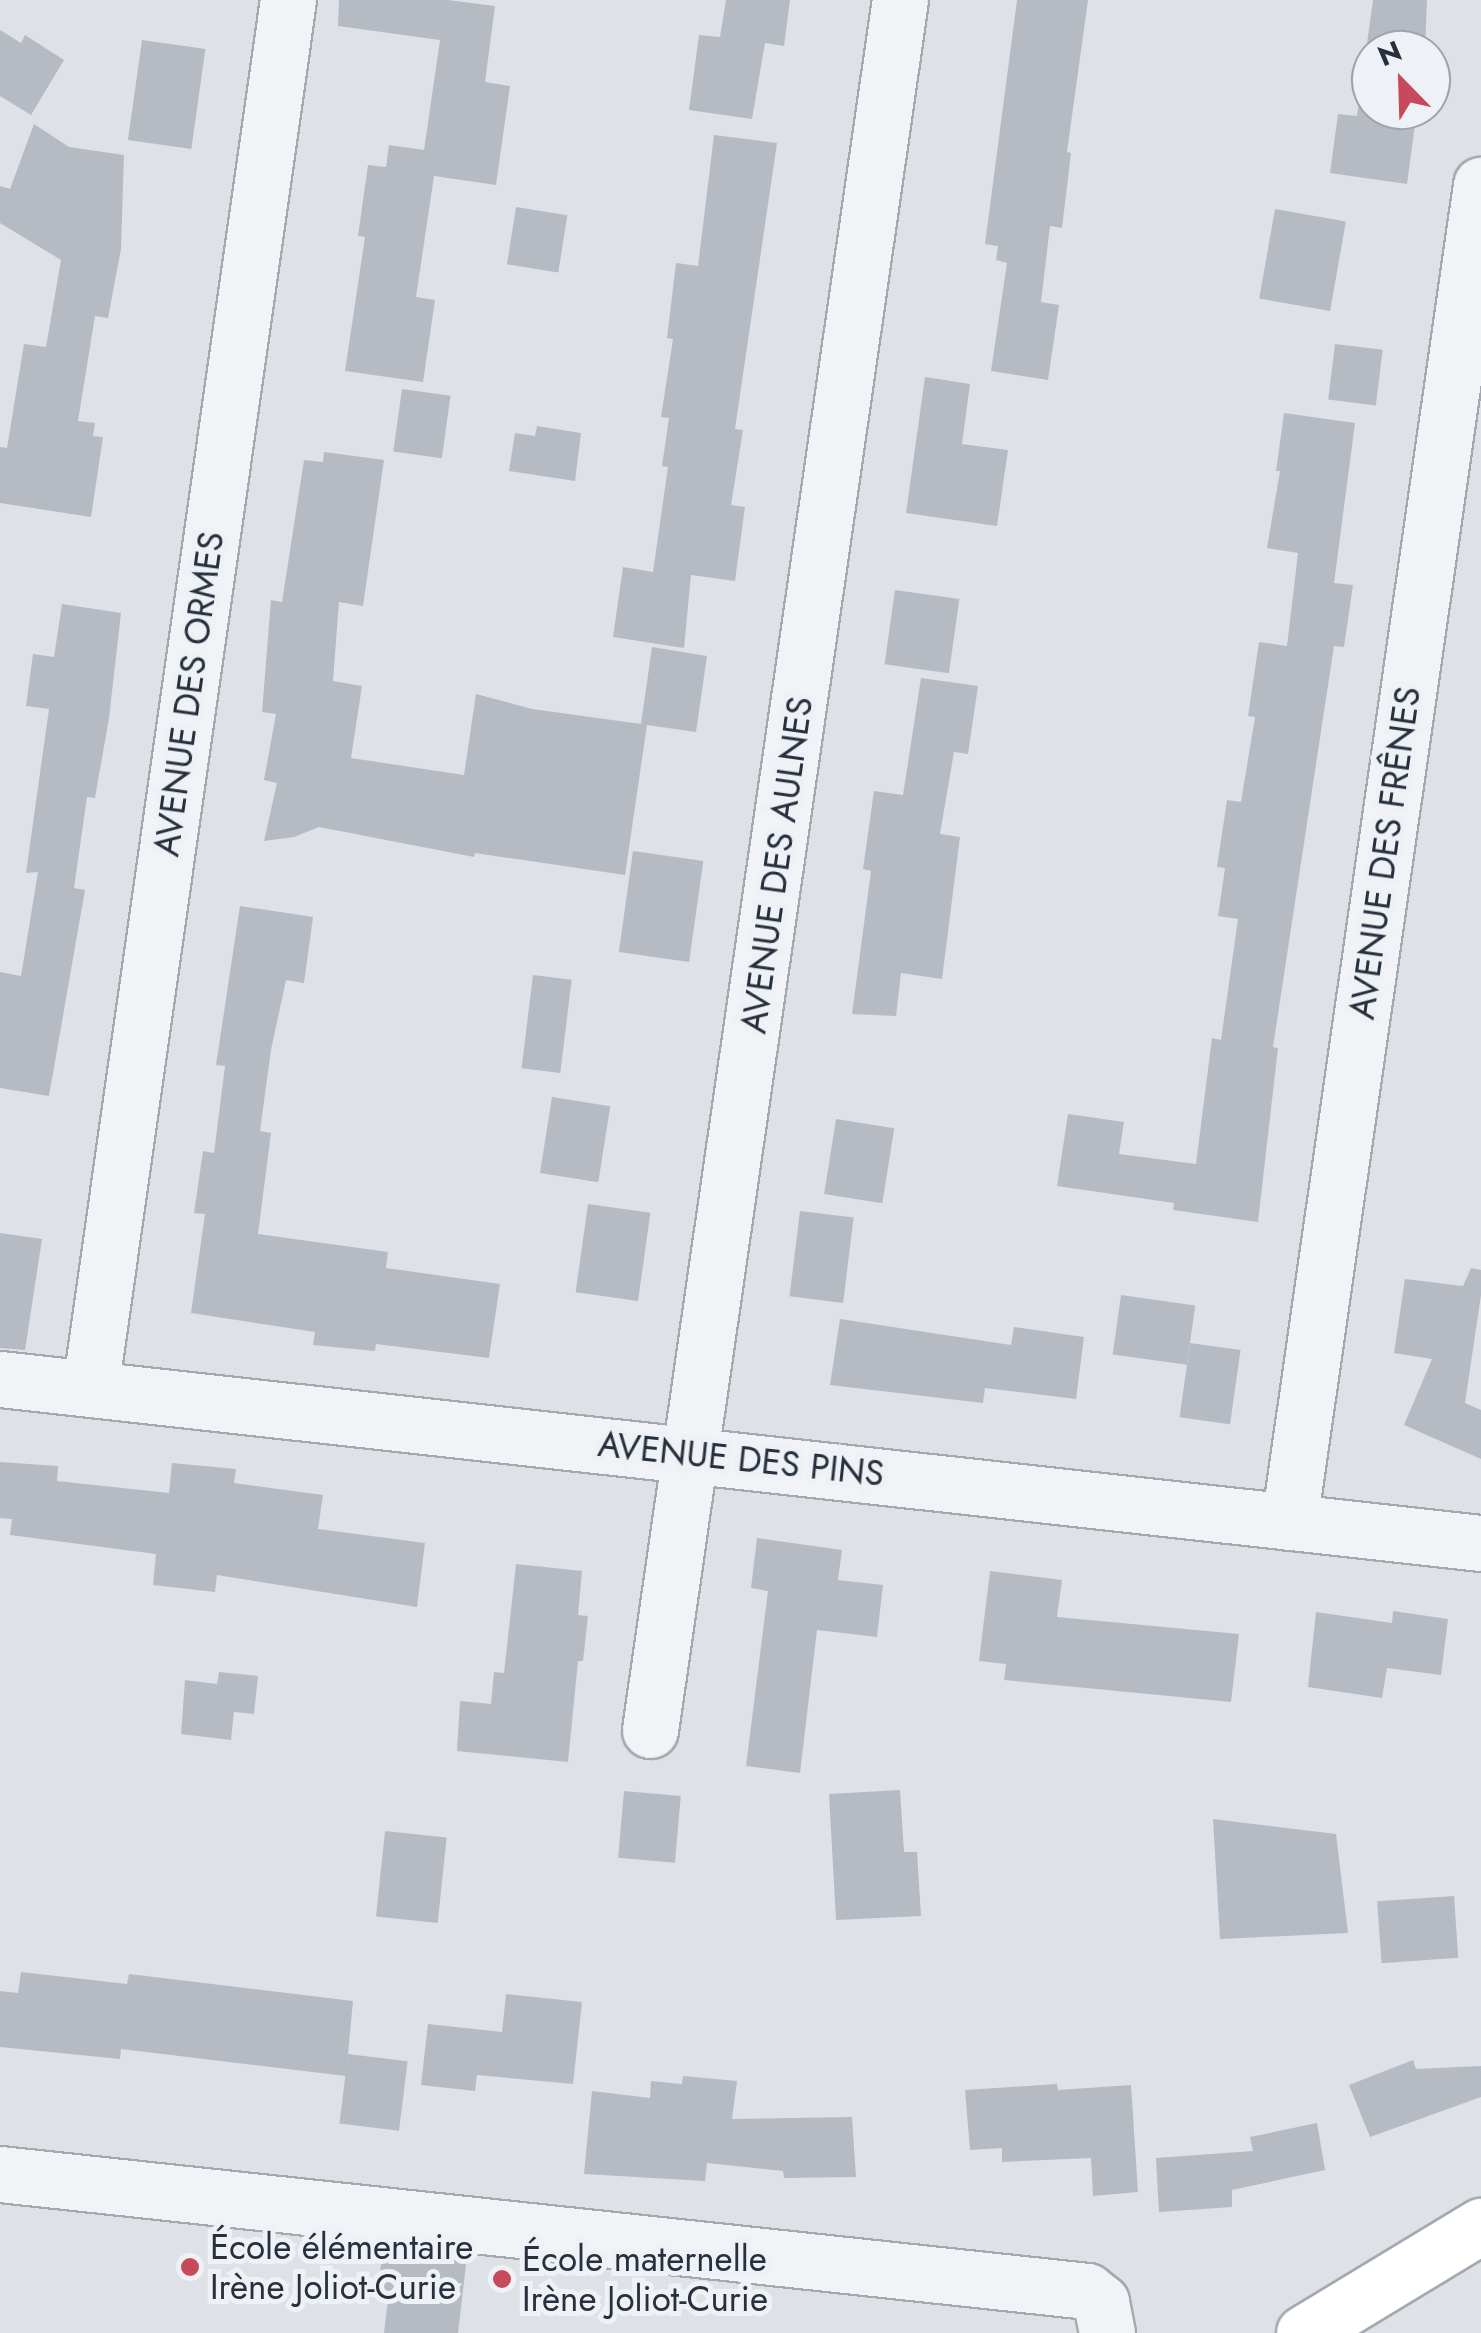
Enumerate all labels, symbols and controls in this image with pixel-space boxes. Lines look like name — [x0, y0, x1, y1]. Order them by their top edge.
north arrow — [1351, 30, 1451, 130]
text: N — [1372, 31, 1408, 77]
street label: AVENUE DES ORMES — [145, 529, 233, 859]
street label: AVENUE DES FRÊNES — [1341, 684, 1429, 1022]
street label: AVENUE DES AULNES — [733, 694, 821, 1036]
street label: AVENUE DES PINS — [596, 1423, 886, 1495]
place label: École élémentaire Irène Joliot-Curie — [210, 2226, 473, 2308]
place label: École maternelle Irène Joliot-Curie — [522, 2238, 768, 2320]
marker: École élémentaire Irène Joliot-Curie — [179, 2256, 201, 2278]
marker: École maternelle Irène Joliot-Curie — [491, 2268, 513, 2290]

